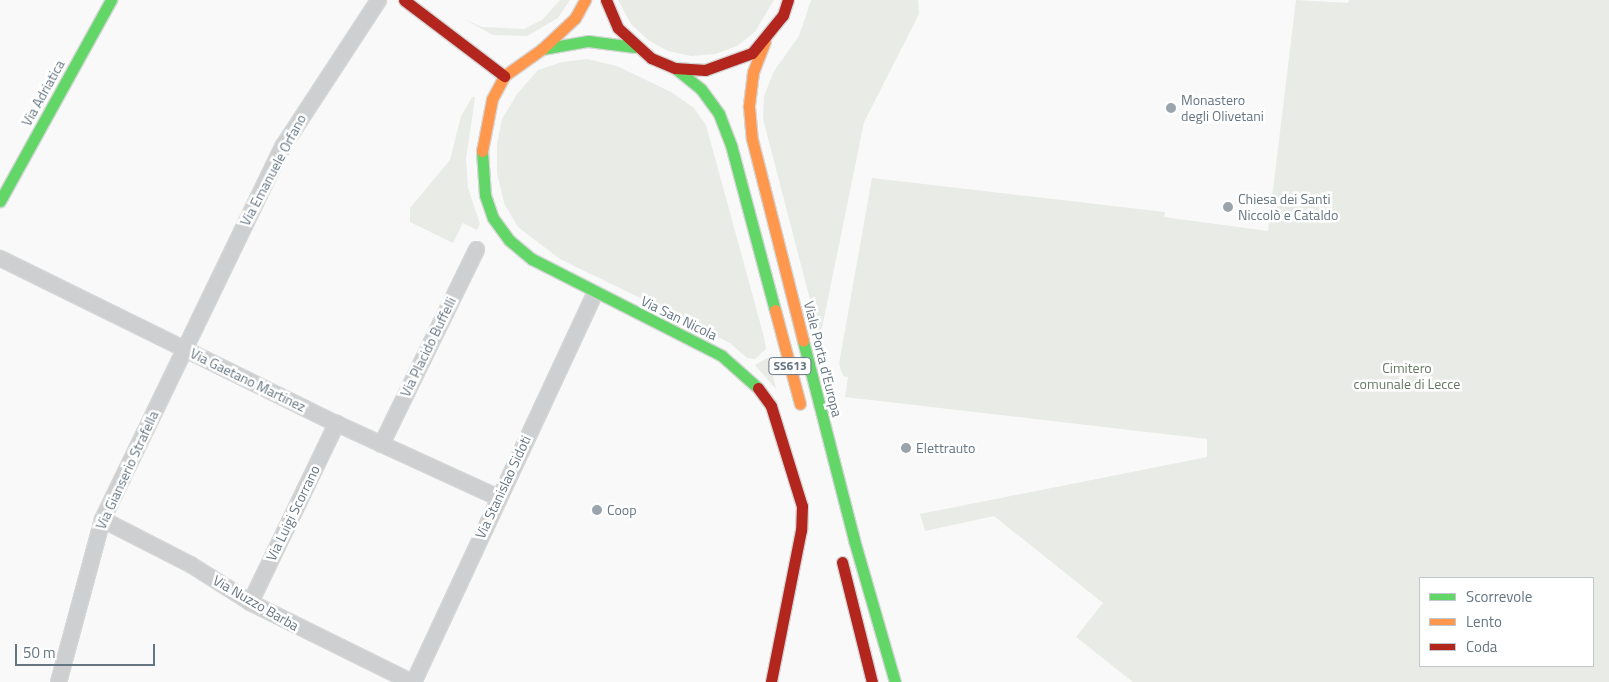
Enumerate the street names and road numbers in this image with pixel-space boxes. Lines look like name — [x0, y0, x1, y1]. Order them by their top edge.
street label: Via Adriatica — [18, 57, 68, 129]
street label: Via Emanuele Orfano — [237, 111, 309, 229]
street label: Via San Nicola — [638, 292, 720, 344]
street label: Via Placido Buffelli — [397, 294, 459, 400]
street label: Viale Porta d'Europa — [800, 299, 846, 419]
street label: Via Gaetano Martinez — [187, 345, 309, 415]
road number: SS613 — [768, 356, 812, 376]
street label: Via Gianserio Strafella — [92, 408, 162, 532]
street label: Via Stanislao Sidoti — [472, 433, 534, 541]
street label: Via Luigi Scorrano — [263, 462, 323, 564]
street label: Via Nuzzo Barba — [210, 572, 302, 634]

